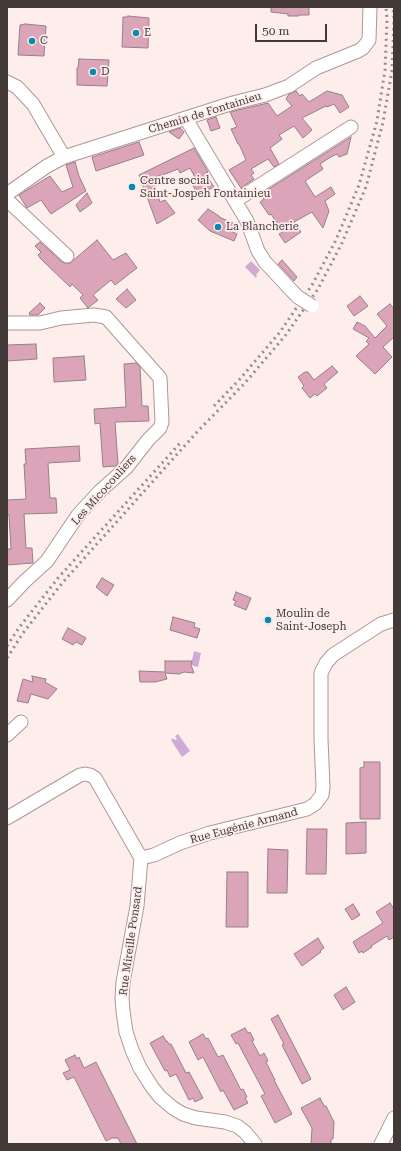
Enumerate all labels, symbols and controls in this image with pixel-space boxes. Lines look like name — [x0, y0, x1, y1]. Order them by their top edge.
scale bar — [257, 16, 329, 42]
text: 50 m — [262, 24, 289, 38]
place label: E — [144, 26, 151, 40]
marker: E — [131, 28, 141, 38]
place label: C — [40, 34, 48, 48]
marker: C — [27, 36, 37, 46]
place label: D — [101, 65, 110, 79]
marker: D — [88, 67, 98, 77]
street label: Chemin de Fontainieu — [147, 90, 263, 136]
place label: Centre social Saint-Jospeh Fontainieu — [140, 174, 270, 200]
marker: Centre social Saint-Jospeh Fontainieu — [127, 182, 137, 192]
place label: La Blancherie — [226, 220, 299, 234]
marker: La Blancherie — [213, 222, 223, 232]
street label: Les Micocouliers — [69, 452, 139, 528]
place label: Moulin de Saint-Joseph — [276, 607, 347, 633]
marker: Moulin de Saint-Joseph — [263, 615, 273, 625]
street label: Rue Eugénie Armand — [189, 805, 299, 847]
street label: Rue Mireille Ponsard — [117, 886, 145, 996]

